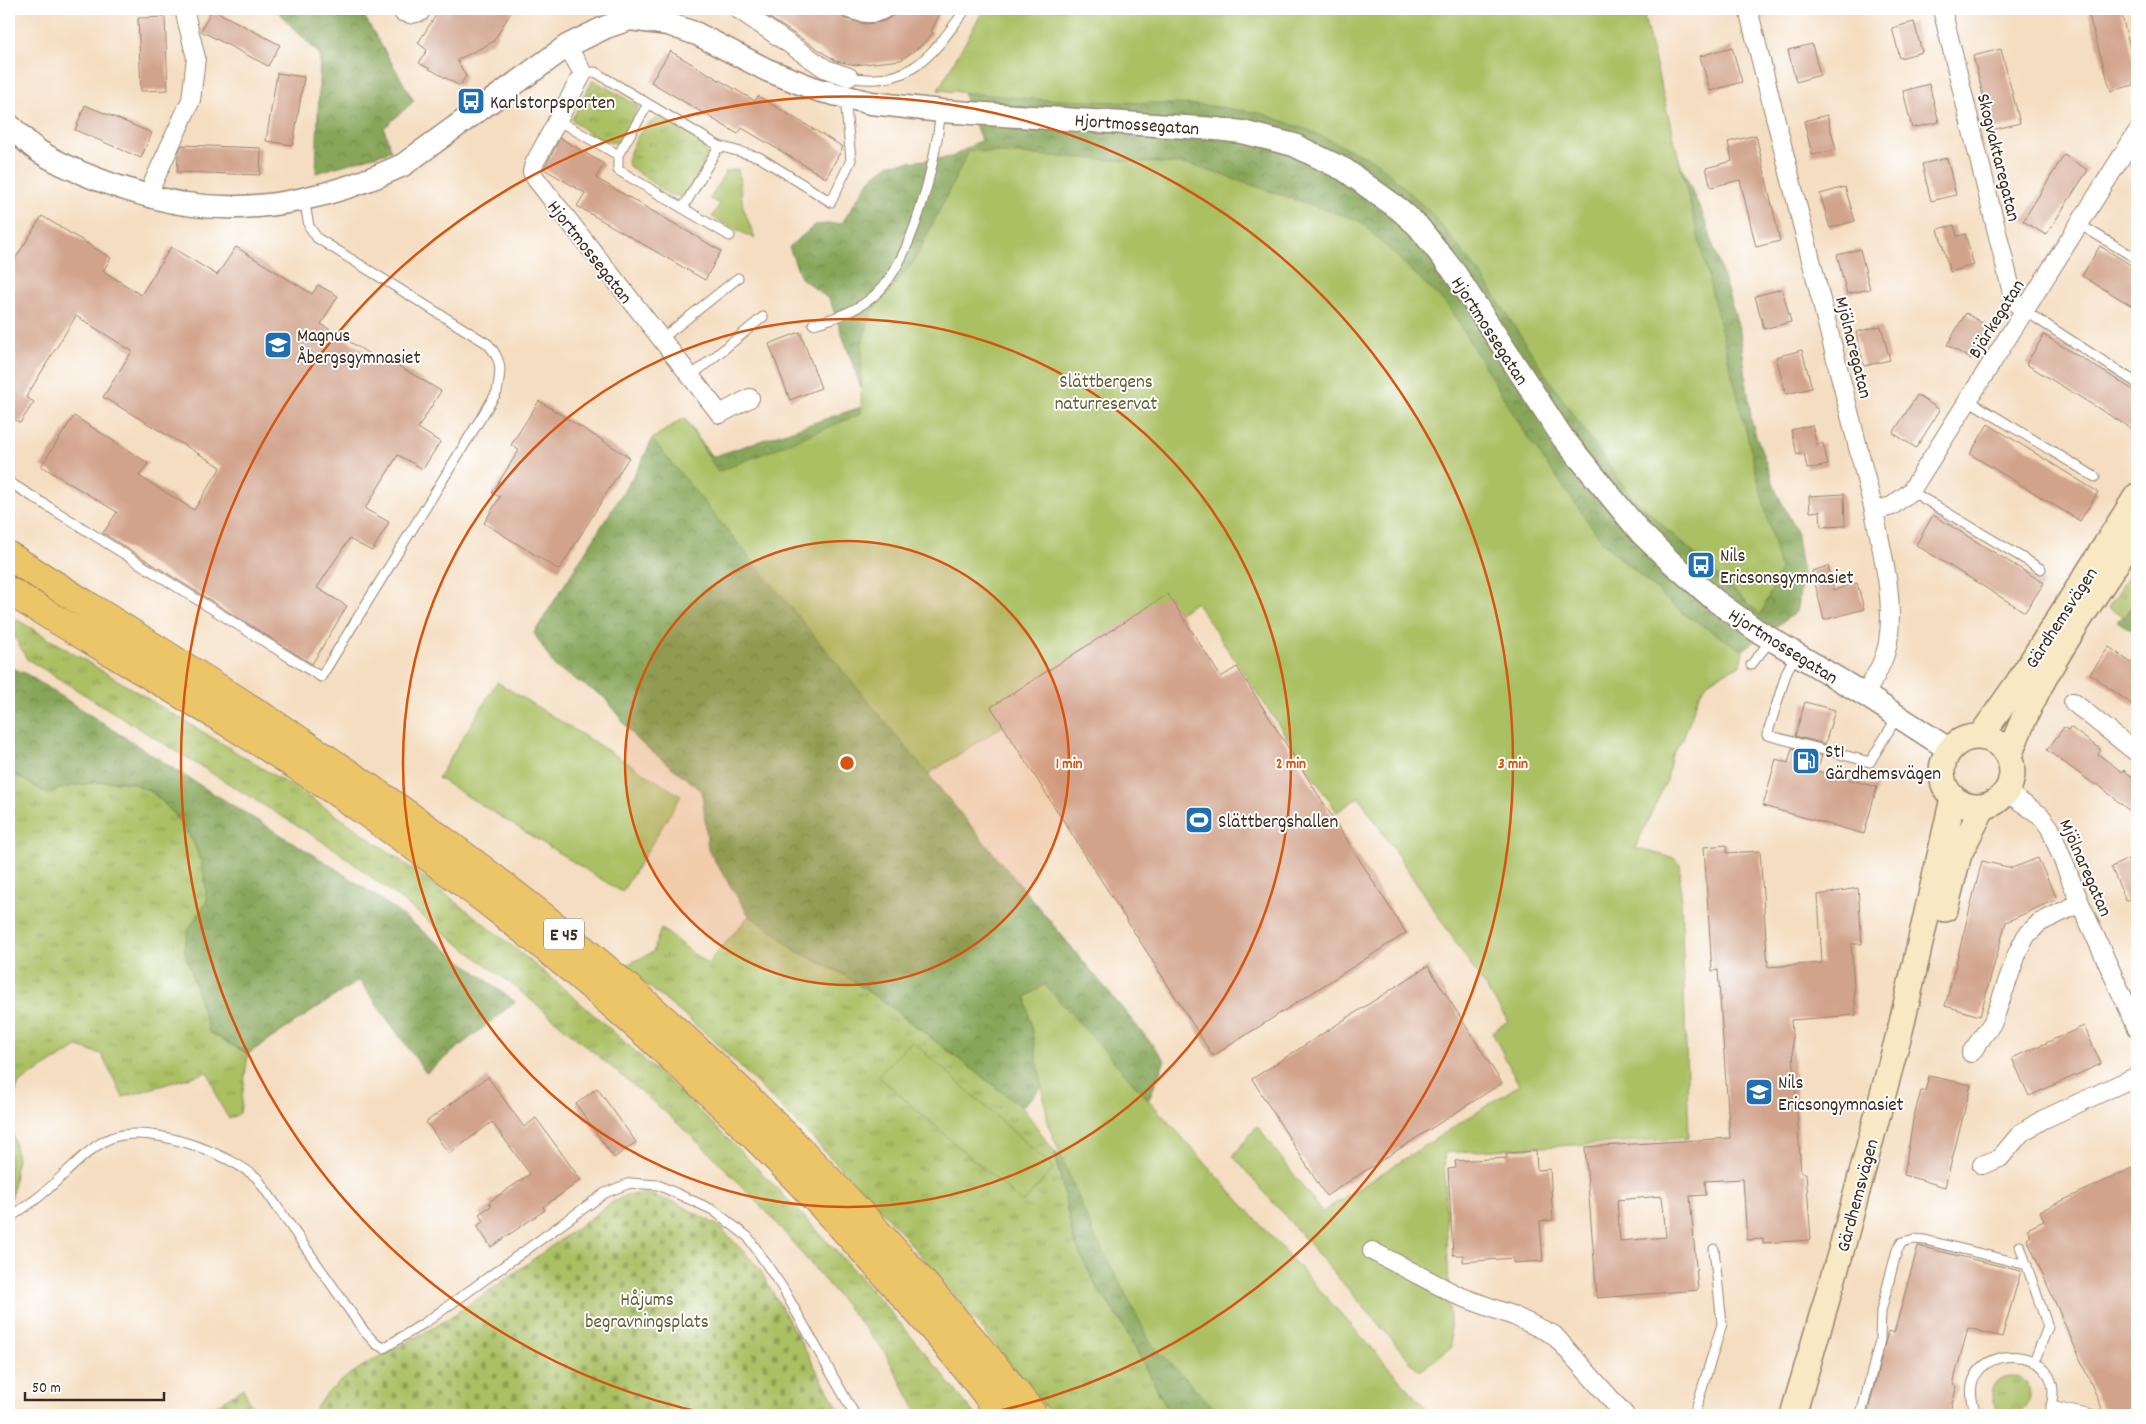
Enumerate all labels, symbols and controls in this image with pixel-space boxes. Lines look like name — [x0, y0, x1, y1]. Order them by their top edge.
bus stop icon: Karlstorpsporten — [456, 86, 486, 116]
place label: Karlstorpsporten — [490, 91, 615, 118]
street label: Skogvaktaregatan — [1968, 91, 2026, 225]
street label: Hjortmossegatan — [1073, 109, 1200, 144]
street label: Hjortmossegatan — [539, 196, 637, 311]
street label: Hjortmossegatan — [1443, 272, 1533, 392]
street label: Bjärkegatan — [1963, 275, 2033, 365]
street label: Mjölnaregatan — [1826, 294, 1877, 402]
place label: Magnus Åbergsgymnasiet — [297, 324, 420, 373]
school or university icon: Magnus Åbergsgymnasiet — [263, 330, 293, 360]
park label: Slättbergens naturreservat — [1055, 370, 1157, 419]
place label: Nils Ericsonsgymnasiet — [1720, 544, 1854, 593]
bus stop icon: Nils Ericsonsgymnasiet — [1686, 550, 1716, 580]
street label: Gärdhemsvägen — [2020, 563, 2106, 675]
street label: Hjortmossegatan — [1722, 603, 1842, 693]
place label: St1 Gärdhemsvägen — [1825, 740, 1941, 789]
fuel station icon: St1 Gärdhemsvägen — [1791, 746, 1821, 776]
centre of rings — [838, 754, 856, 772]
text: 1 min — [1056, 754, 1082, 776]
text: 2 min — [1276, 754, 1306, 776]
text: 3 min — [1498, 754, 1528, 776]
sports icon: Slättbergshallen — [1184, 805, 1214, 835]
place label: Slättbergshallen — [1218, 810, 1338, 837]
street label: Mjölnaregatan — [2050, 815, 2117, 921]
road number: E 45 — [544, 919, 584, 950]
place label: Nils Ericsongymnasiet — [1778, 1071, 1904, 1120]
school or university icon: Nils Ericsongymnasiet — [1744, 1077, 1774, 1107]
street label: Gärdhemsvägen — [1831, 1136, 1887, 1255]
park label: Håjums begravningsplats — [585, 1288, 709, 1337]
scale bar — [25, 1369, 164, 1401]
text: 50 m — [32, 1378, 61, 1400]

